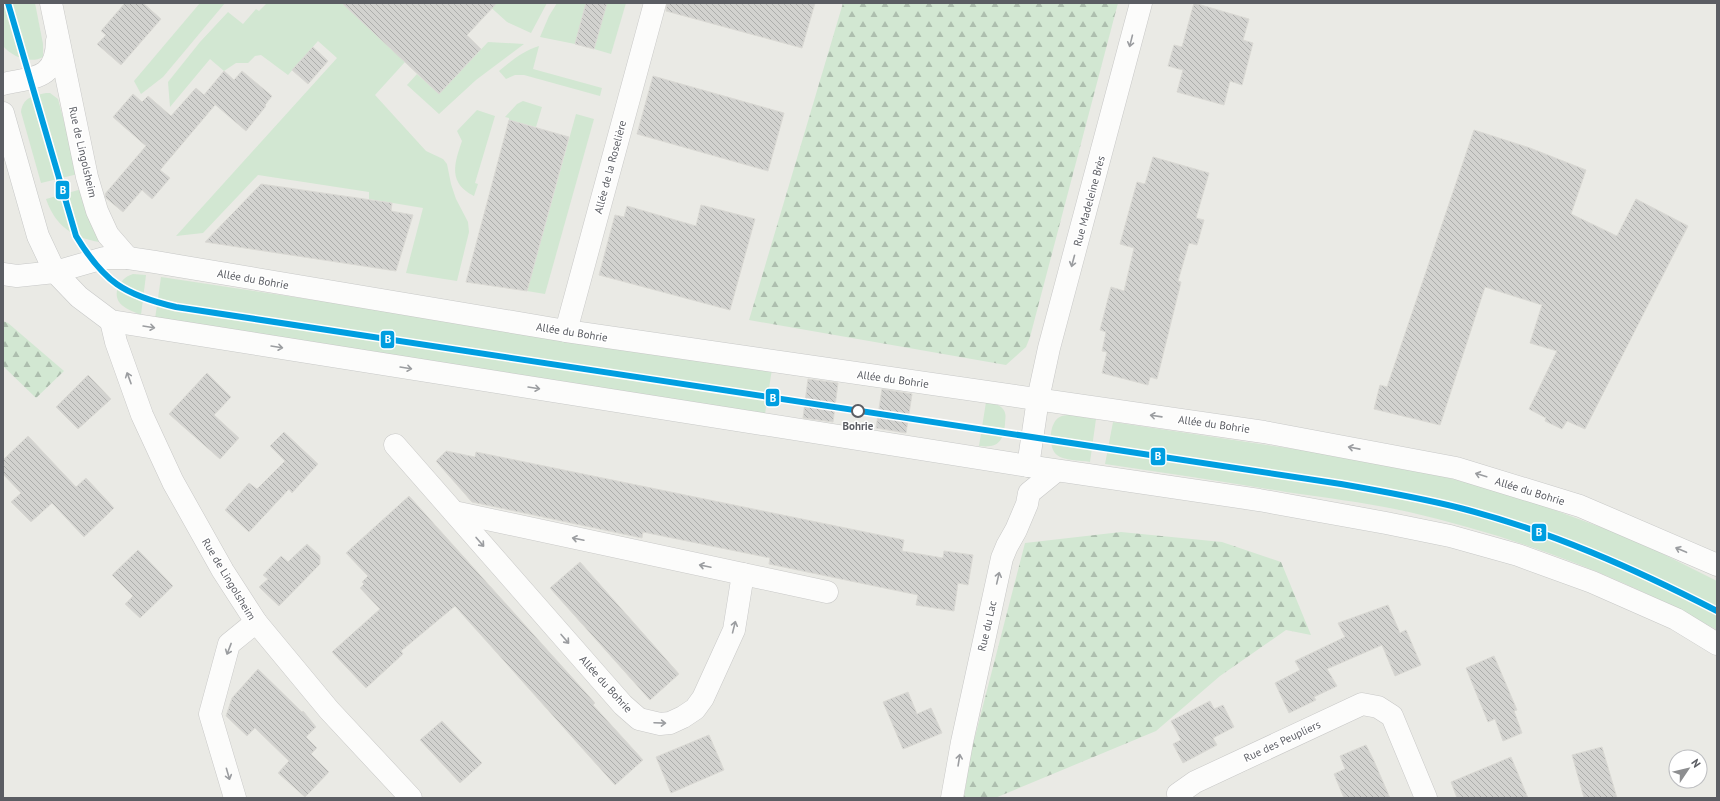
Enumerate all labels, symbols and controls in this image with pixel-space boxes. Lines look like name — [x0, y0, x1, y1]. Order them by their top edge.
one-way arrow — [1127, 34, 1135, 47]
street label: Rue de Lingolsheim — [66, 105, 100, 199]
street label: Allée de la Roselière — [591, 118, 629, 215]
street label: Rue Madeleine Brès — [1070, 154, 1108, 248]
line badge: B — [55, 180, 70, 200]
text: B — [60, 183, 67, 197]
one-way arrow — [1068, 254, 1076, 267]
street label: Allée du Bohrie — [216, 266, 290, 292]
street label: Allée du Bohrie — [535, 319, 609, 345]
one-way arrow — [142, 323, 155, 331]
line badge: B — [380, 330, 395, 349]
text: B — [385, 332, 392, 346]
one-way arrow — [271, 343, 284, 351]
one-way arrow — [399, 364, 412, 372]
street label: Allée du Bohrie — [856, 367, 930, 391]
one-way arrow — [124, 373, 132, 385]
one-way arrow — [527, 384, 540, 392]
line badge: B — [765, 388, 780, 407]
text: B — [770, 391, 777, 405]
marker: Bohrie — [851, 404, 865, 418]
one-way arrow — [1150, 412, 1163, 420]
street label: Allée du Bohrie — [1177, 412, 1251, 436]
place label: Bohrie — [843, 419, 874, 433]
one-way arrow — [1348, 444, 1361, 452]
line badge: B — [1150, 447, 1166, 466]
text: B — [1155, 449, 1162, 463]
one-way arrow — [1474, 471, 1487, 478]
street label: Allée du Bohrie — [1493, 474, 1567, 508]
line badge: B — [1531, 523, 1547, 542]
text: B — [1536, 525, 1543, 539]
one-way arrow — [572, 534, 585, 542]
street label: Rue de Lingolsheim — [199, 535, 259, 623]
one-way arrow — [475, 536, 484, 547]
one-way arrow — [1676, 545, 1688, 553]
one-way arrow — [699, 562, 712, 570]
one-way arrow — [995, 572, 1003, 585]
street label: Rue du Lac — [974, 599, 1000, 653]
one-way arrow — [730, 621, 738, 634]
one-way arrow — [561, 634, 570, 645]
one-way arrow — [224, 642, 232, 654]
street label: Allée du Bohrie — [577, 652, 636, 716]
street label: Rue des Peupliers — [1241, 717, 1323, 765]
one-way arrow — [653, 719, 666, 727]
north arrow — [1668, 749, 1708, 789]
one-way arrow — [955, 753, 963, 766]
text: N — [1688, 756, 1704, 770]
one-way arrow — [224, 767, 232, 780]

